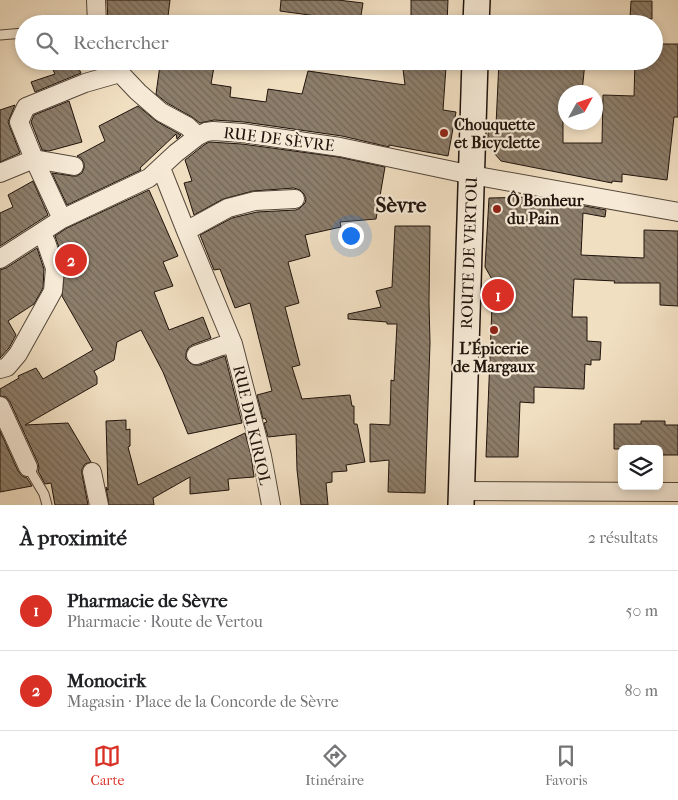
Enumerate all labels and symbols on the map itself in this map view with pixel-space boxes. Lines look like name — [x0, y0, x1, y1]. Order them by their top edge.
north arrow — [558, 85, 603, 130]
place label: Chouquette et Bicyclette — [454, 115, 540, 153]
street label: RUE DE SÈVRE — [222, 122, 336, 155]
marker: Chouquette et Bicyclette — [438, 127, 450, 139]
street label: ROUTE DE VERTOU — [457, 176, 481, 329]
place label: Ô Bonheur du Pain — [507, 190, 585, 228]
district label: Sèvre — [376, 193, 427, 217]
marker: Ô Bonheur du Pain — [491, 203, 503, 215]
your location — [338, 223, 364, 249]
pin: 2 — [55, 241, 87, 279]
pin: 1 — [482, 276, 514, 314]
marker: L'Épicerie de Margaux — [488, 324, 500, 336]
place label: L'Épicerie de Margaux — [453, 338, 536, 377]
street label: RUE DU KIRIOL — [229, 363, 275, 487]

